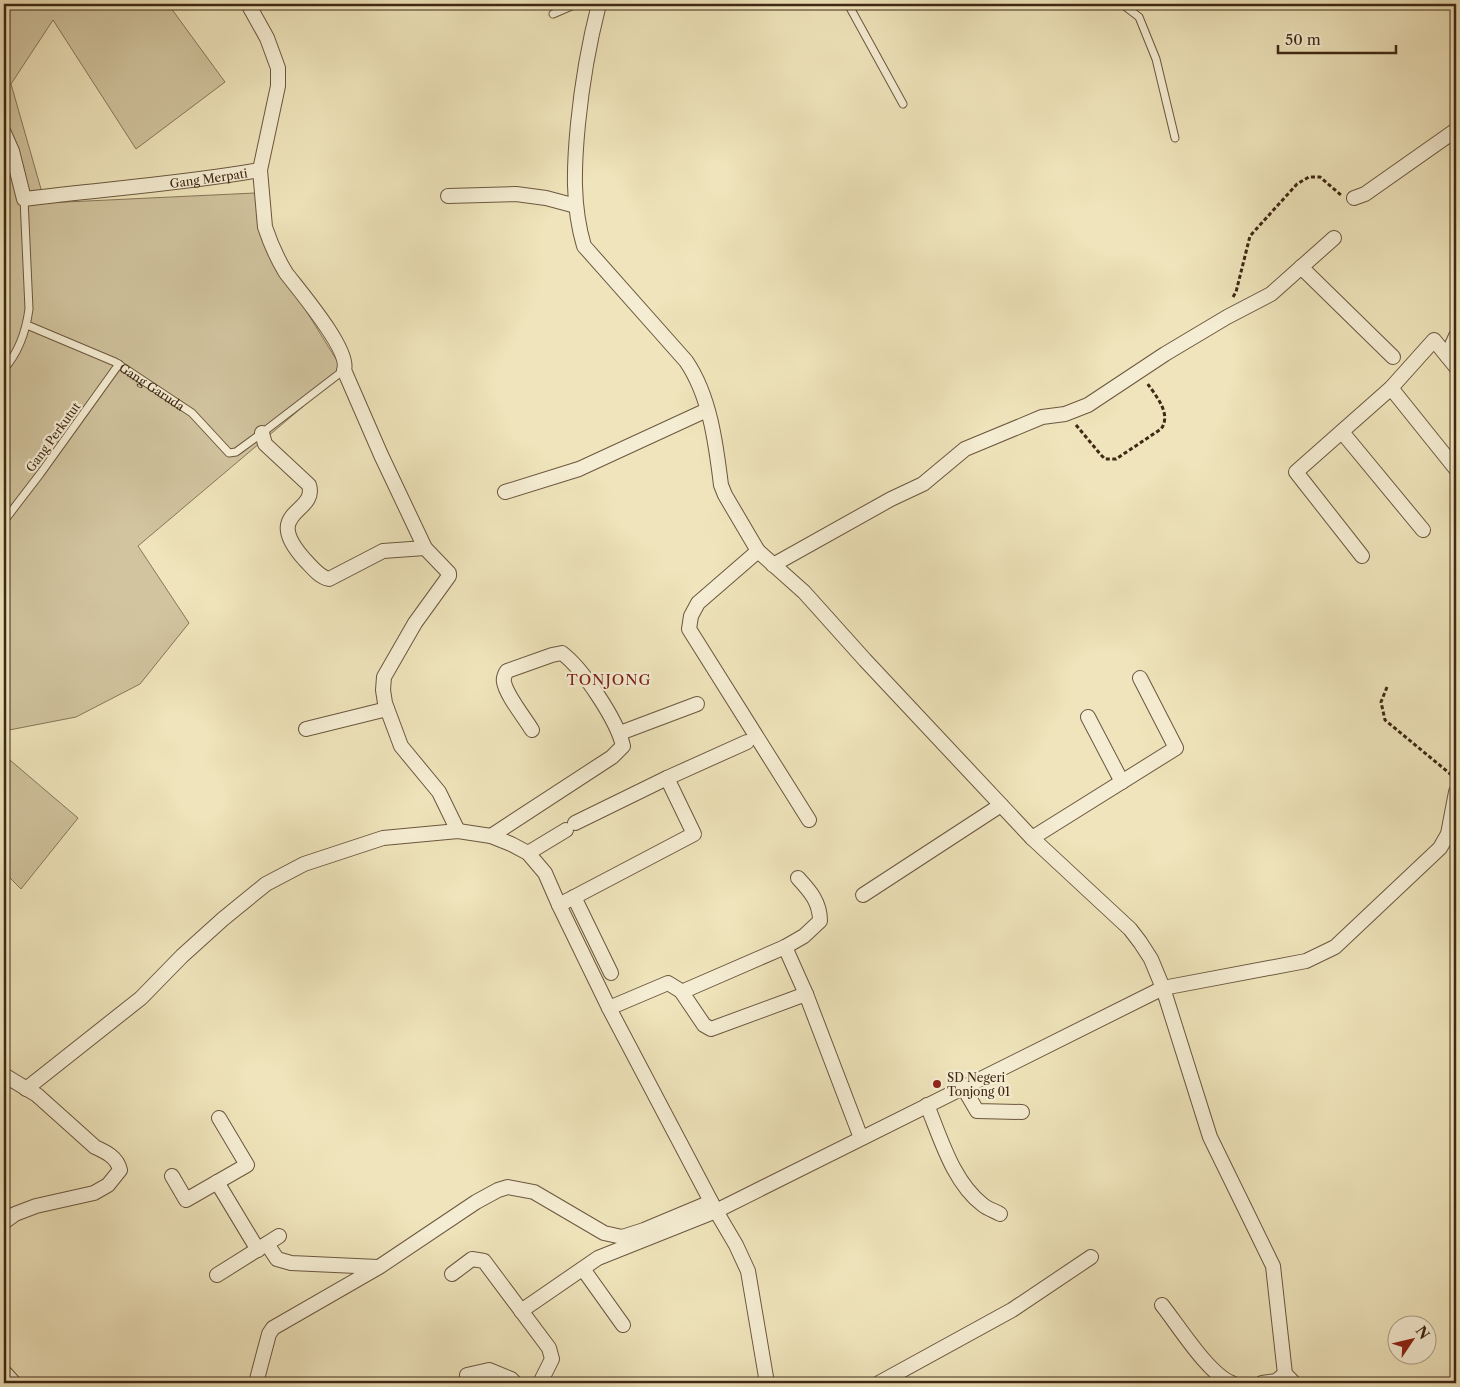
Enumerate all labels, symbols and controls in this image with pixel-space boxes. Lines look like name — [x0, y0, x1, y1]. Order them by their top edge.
scale bar — [1278, 22, 1395, 54]
text: 50 m — [1285, 30, 1321, 49]
street label: Gang Merpati — [169, 165, 249, 190]
street label: Gang Garuda — [117, 360, 188, 414]
street label: Gang Perkutut — [23, 399, 84, 475]
district label: TONJONG — [567, 670, 651, 689]
place label: SD Negeri Tonjong 01 — [947, 1070, 1010, 1099]
marker: SD Negeri Tonjong 01 — [931, 1078, 943, 1090]
north arrow — [1388, 1314, 1438, 1364]
text: N — [1412, 1322, 1434, 1343]

